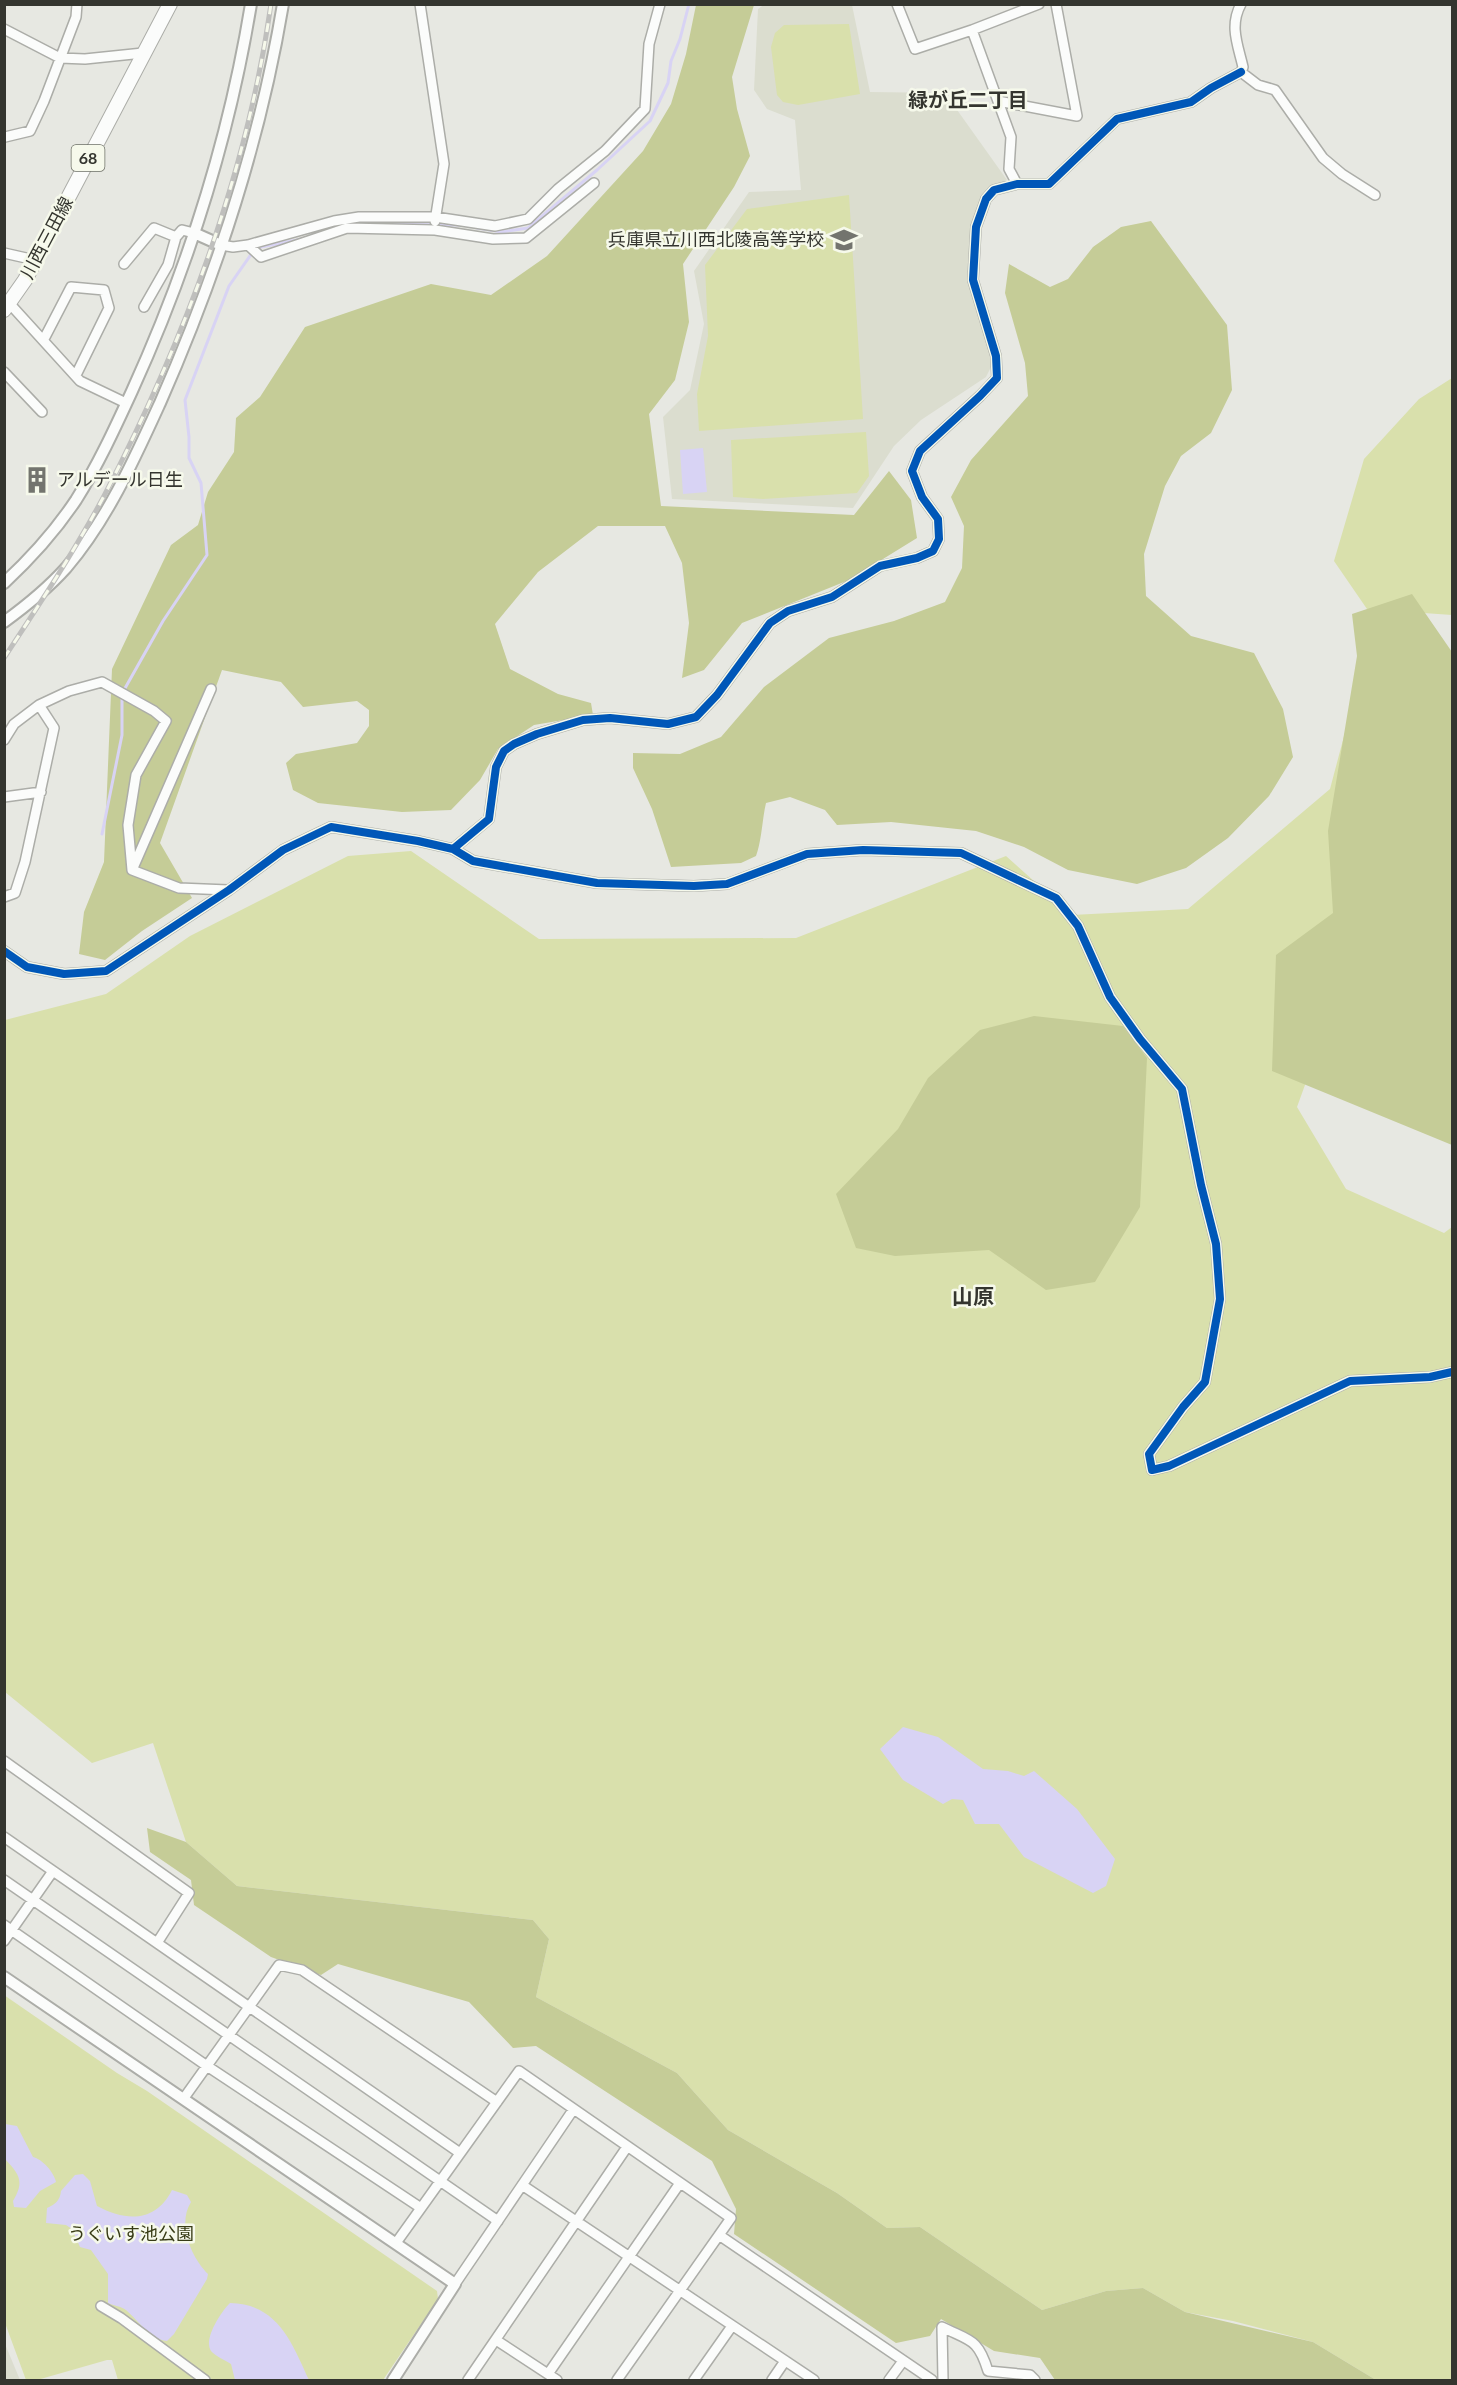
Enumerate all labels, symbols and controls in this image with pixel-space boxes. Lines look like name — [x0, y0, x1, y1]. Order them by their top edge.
district label: 緑が丘二丁目 — [908, 87, 1028, 111]
road number: 68 — [72, 145, 104, 171]
street label: 川西三田線 — [15, 193, 77, 282]
school or university icon: 兵庫県立川西北陵高等学校 — [829, 225, 859, 255]
place label: 兵庫県立川西北陵高等学校 — [608, 228, 824, 250]
building icon: アルデール日生 — [22, 465, 52, 495]
place label: アルデール日生 — [57, 468, 183, 490]
district label: 山原 — [952, 1283, 994, 1308]
park label: うぐいす池公園 — [68, 2222, 194, 2244]

